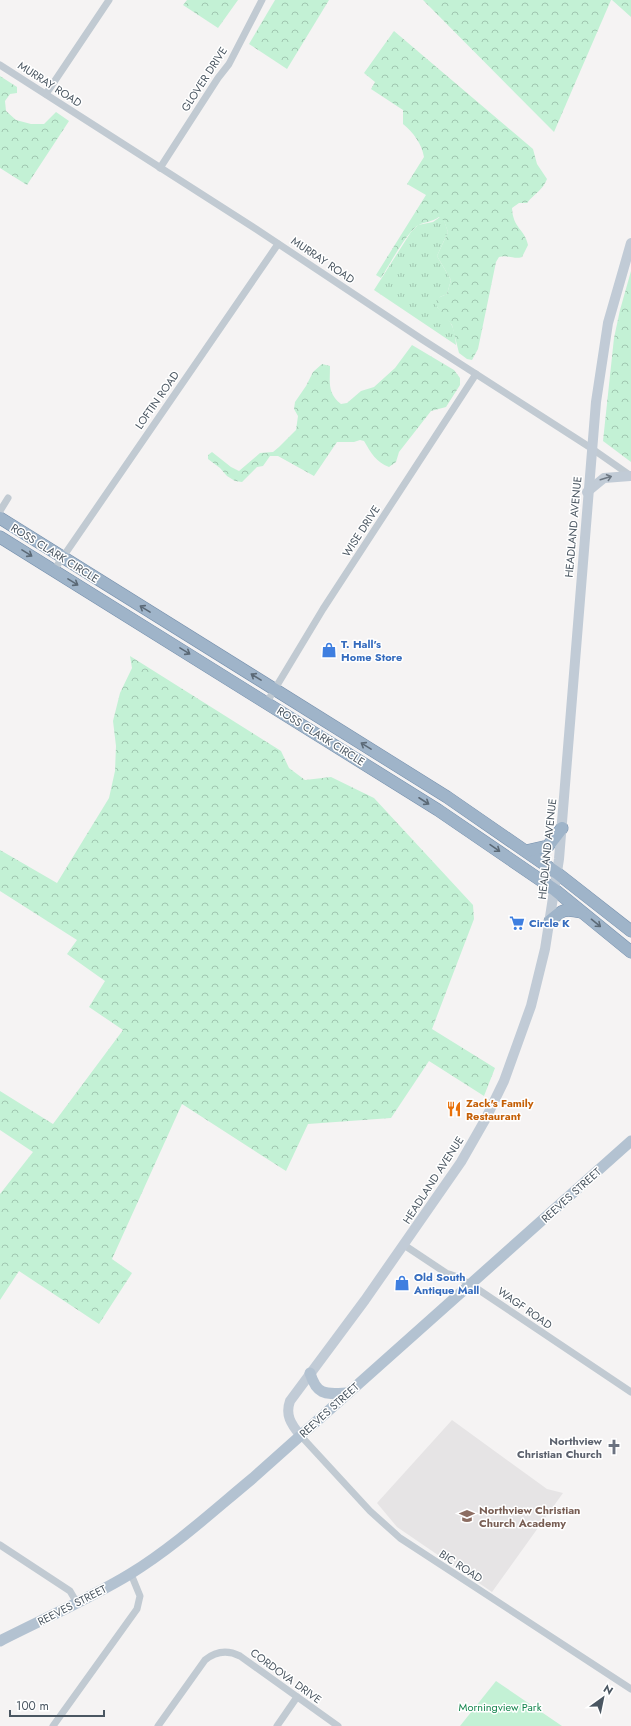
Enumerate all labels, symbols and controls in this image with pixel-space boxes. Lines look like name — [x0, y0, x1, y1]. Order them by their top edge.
street label: GLOVER DRIVE — [177, 44, 231, 114]
street label: MURRAY ROAD — [15, 57, 86, 111]
street label: MURRAY ROAD — [288, 233, 358, 287]
street label: LOFTIN ROAD — [131, 367, 183, 432]
one-way arrow — [600, 474, 613, 481]
street label: HEADLAND AVENUE — [561, 476, 585, 578]
street label: WISE DRIVE — [338, 502, 384, 560]
street label: ROSS CLARK CIRCLE — [8, 519, 102, 587]
one-way arrow — [21, 550, 33, 558]
one-way arrow — [67, 578, 78, 586]
one-way arrow — [139, 604, 151, 612]
place label: T. Hall’s Home Store — [341, 636, 402, 665]
shop icon: T. Hall’s Home Store — [320, 641, 338, 659]
one-way arrow — [179, 648, 191, 656]
one-way arrow — [250, 673, 262, 681]
street label: ROSS CLARK CIRCLE — [274, 702, 368, 770]
one-way arrow — [360, 741, 372, 749]
one-way arrow — [418, 797, 430, 805]
street label: HEADLAND AVENUE — [534, 798, 560, 900]
one-way arrow — [489, 844, 500, 852]
supermarket icon: Circle K — [508, 914, 526, 932]
place label: Circle K — [529, 915, 570, 931]
one-way arrow — [591, 919, 601, 928]
place label: Zack's Family Restaurant — [466, 1095, 534, 1124]
restaurant icon: Zack's Family Restaurant — [445, 1100, 463, 1118]
street label: HEADLAND AVENUE — [399, 1133, 467, 1227]
street label: REEVES STREET — [538, 1164, 604, 1226]
place label: Old South Antique Mall — [413, 1269, 479, 1298]
shop icon: Old South Antique Mall — [393, 1274, 411, 1292]
street label: WAGF ROAD — [494, 1283, 556, 1333]
street label: REEVES STREET — [296, 1379, 362, 1441]
place label: Northview Christian Church — [517, 1433, 603, 1462]
church icon: Northview Christian Church — [605, 1438, 623, 1456]
place label: Northview Christian Church Academy — [479, 1502, 580, 1531]
school or university icon: Northview Christian Church Academy — [458, 1507, 476, 1525]
street label: BIC ROAD — [436, 1546, 486, 1586]
street label: REEVES STREET — [35, 1581, 109, 1629]
street label: CORDOVA DRIVE — [247, 1645, 325, 1707]
north arrow — [583, 1678, 623, 1718]
text: N — [600, 1681, 616, 1699]
scale bar — [10, 1692, 104, 1718]
text: 100 m — [16, 1697, 49, 1715]
park label: Morningview Park — [459, 1699, 542, 1715]

